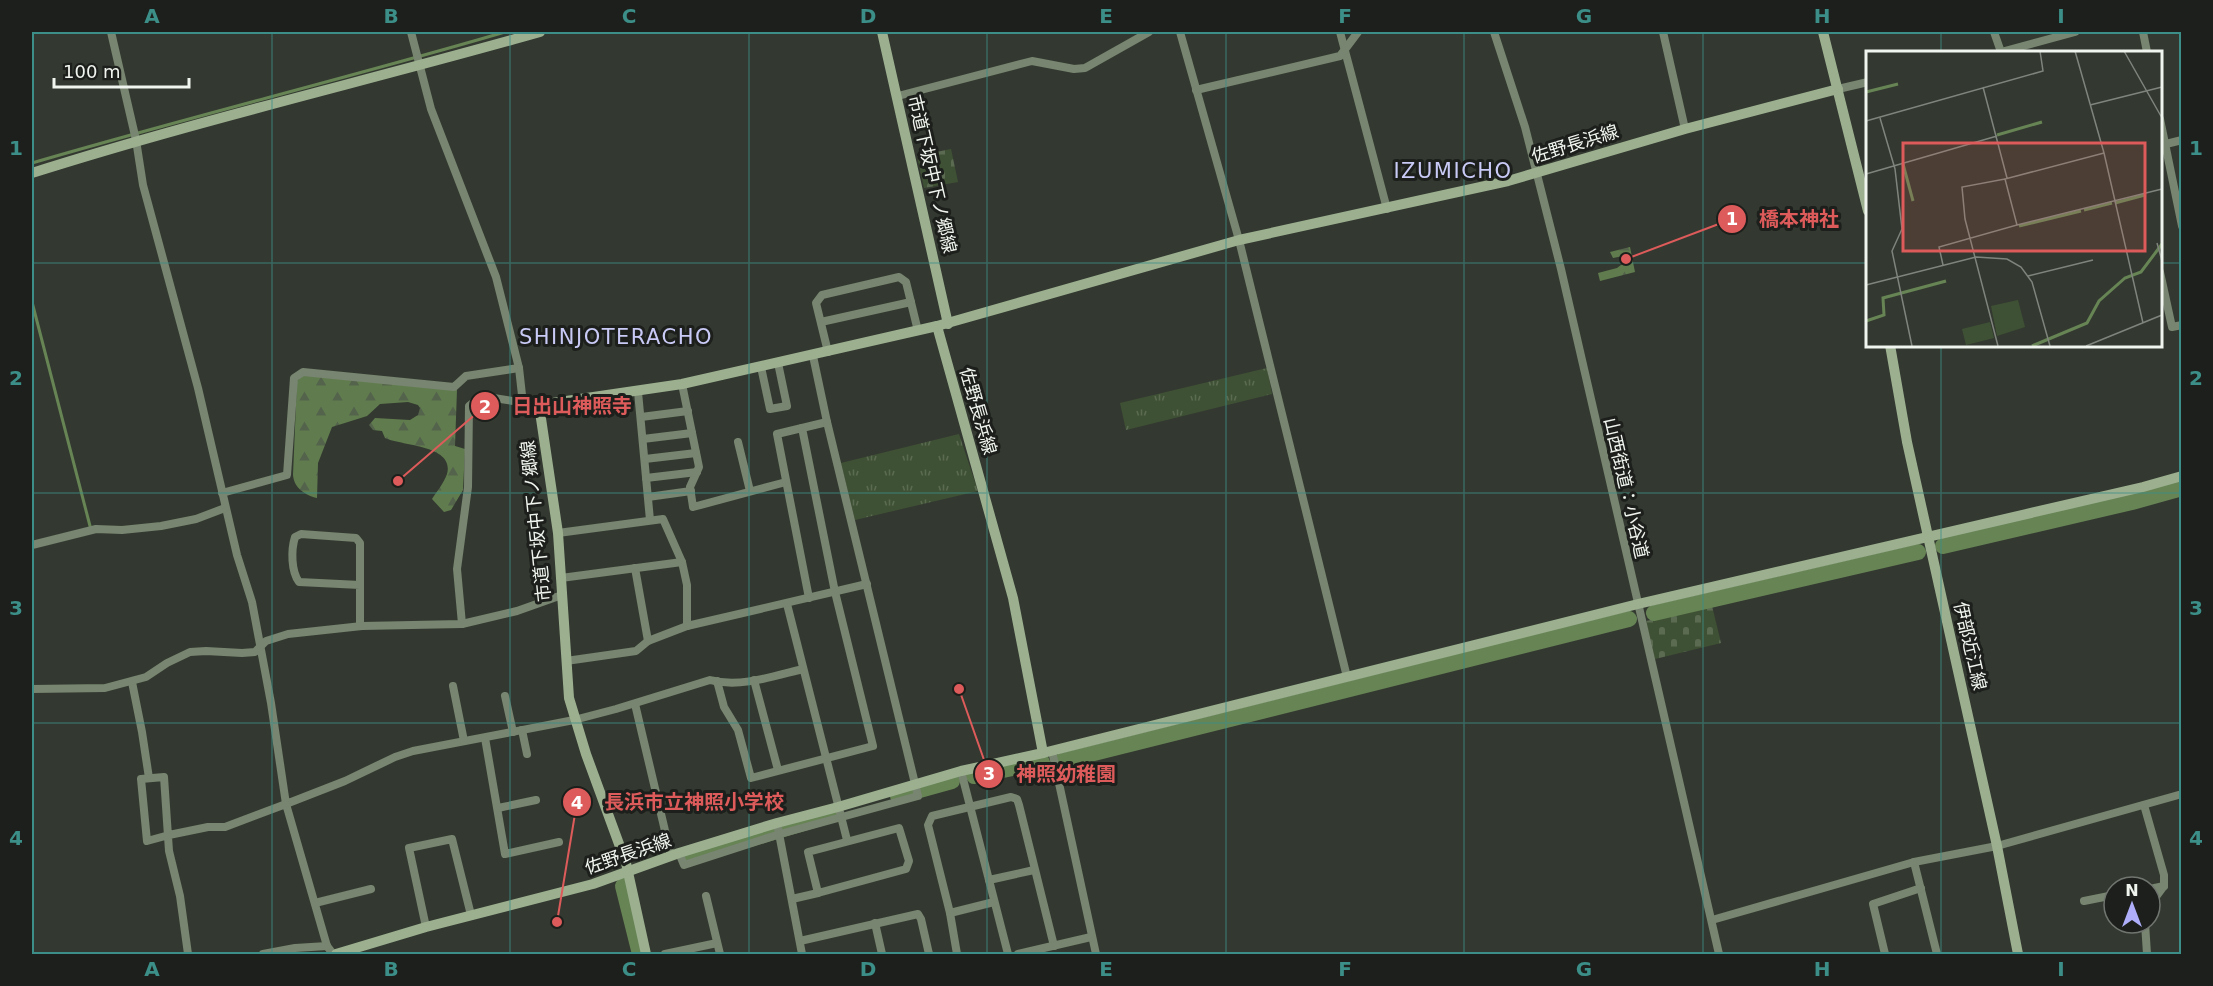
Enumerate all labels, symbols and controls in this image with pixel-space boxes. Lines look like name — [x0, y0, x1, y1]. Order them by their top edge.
text: A — [144, 4, 160, 28]
text: B — [383, 4, 399, 28]
text: C — [622, 4, 636, 28]
text: D — [860, 4, 876, 28]
text: E — [1099, 4, 1113, 28]
text: F — [1338, 4, 1352, 28]
text: G — [1576, 4, 1592, 28]
text: H — [1814, 4, 1830, 28]
text: I — [2057, 4, 2065, 28]
scale bar — [54, 51, 189, 89]
inset map — [1866, 51, 2162, 346]
text: 100 m — [63, 61, 121, 82]
street label: 市道下坂中下ノ郷線 — [904, 93, 961, 255]
street label: 佐野長浜線 — [1529, 120, 1621, 167]
text: 1 — [9, 136, 23, 160]
text: 1 — [2189, 136, 2203, 160]
district label: IZUMICHO — [1393, 159, 1513, 183]
callout: 橋本神社 — [1717, 200, 1851, 238]
text: 橋本神社 — [1759, 207, 1839, 231]
text: 1 — [1726, 208, 1738, 229]
district label: SHINJOTERACHO — [519, 325, 713, 349]
street label: 佐野長浜線 — [956, 365, 1001, 457]
text: 2 — [9, 366, 23, 390]
text: 2 — [2189, 366, 2203, 390]
callout: 日出山神照寺 — [470, 387, 644, 425]
text: 日出山神照寺 — [512, 394, 632, 418]
text: 2 — [479, 396, 491, 417]
street label: 山西街道：小谷道 — [1600, 415, 1653, 560]
street label: 市道下坂中下ノ郷線 — [517, 439, 554, 603]
text: 3 — [9, 596, 23, 620]
text: 3 — [2189, 596, 2203, 620]
street label: 伊部近江線 — [1950, 600, 1991, 692]
callout: 神照幼稚園 — [974, 755, 1128, 793]
text: 神照幼稚園 — [1016, 762, 1116, 786]
text: 3 — [983, 763, 995, 784]
callout: 長浜市立神照小学校 — [562, 783, 796, 821]
text: 長浜市立神照小学校 — [604, 790, 784, 814]
text: 4 — [571, 792, 583, 813]
text: 4 — [9, 826, 23, 850]
text: 4 — [2189, 826, 2203, 850]
street label: 佐野長浜線 — [582, 829, 674, 878]
north arrow — [2102, 875, 2162, 935]
text: N — [2125, 881, 2139, 900]
text: A — [144, 957, 160, 981]
text: B — [383, 957, 399, 981]
text: C — [622, 957, 636, 981]
text: D — [860, 957, 876, 981]
text: E — [1099, 957, 1113, 981]
text: F — [1338, 957, 1352, 981]
text: G — [1576, 957, 1592, 981]
text: H — [1814, 957, 1830, 981]
text: I — [2057, 957, 2065, 981]

